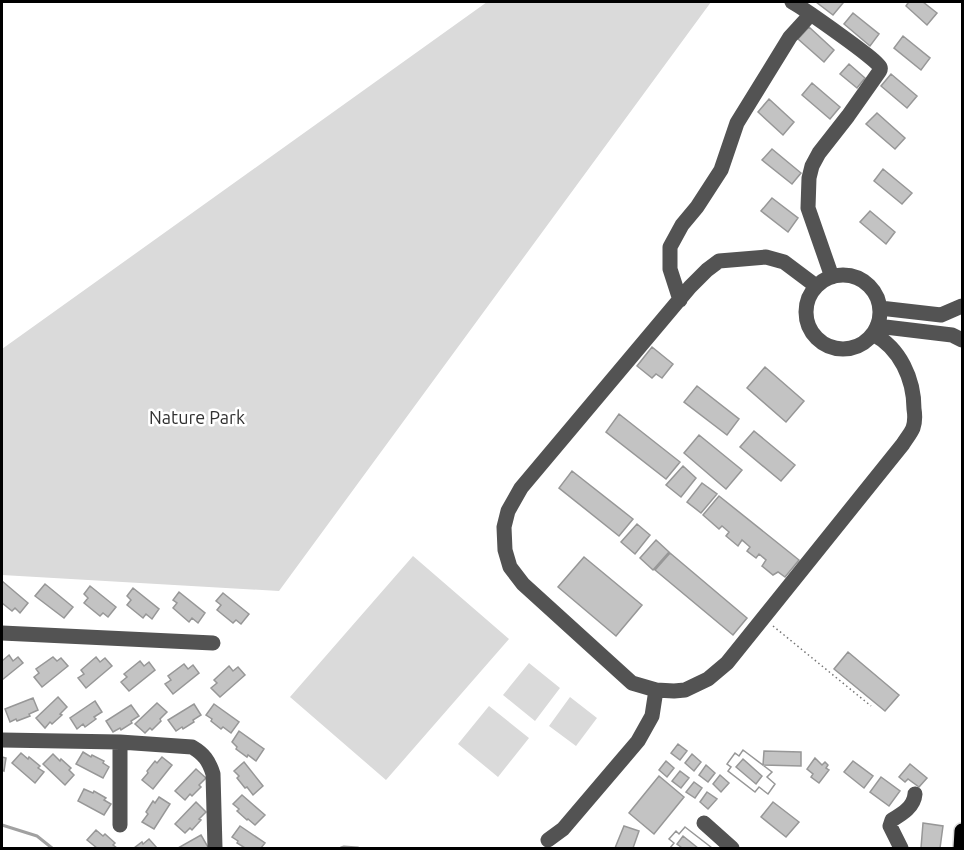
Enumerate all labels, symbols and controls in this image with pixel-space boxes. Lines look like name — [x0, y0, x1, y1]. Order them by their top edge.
park label: Nature Park — [149, 407, 245, 427]

